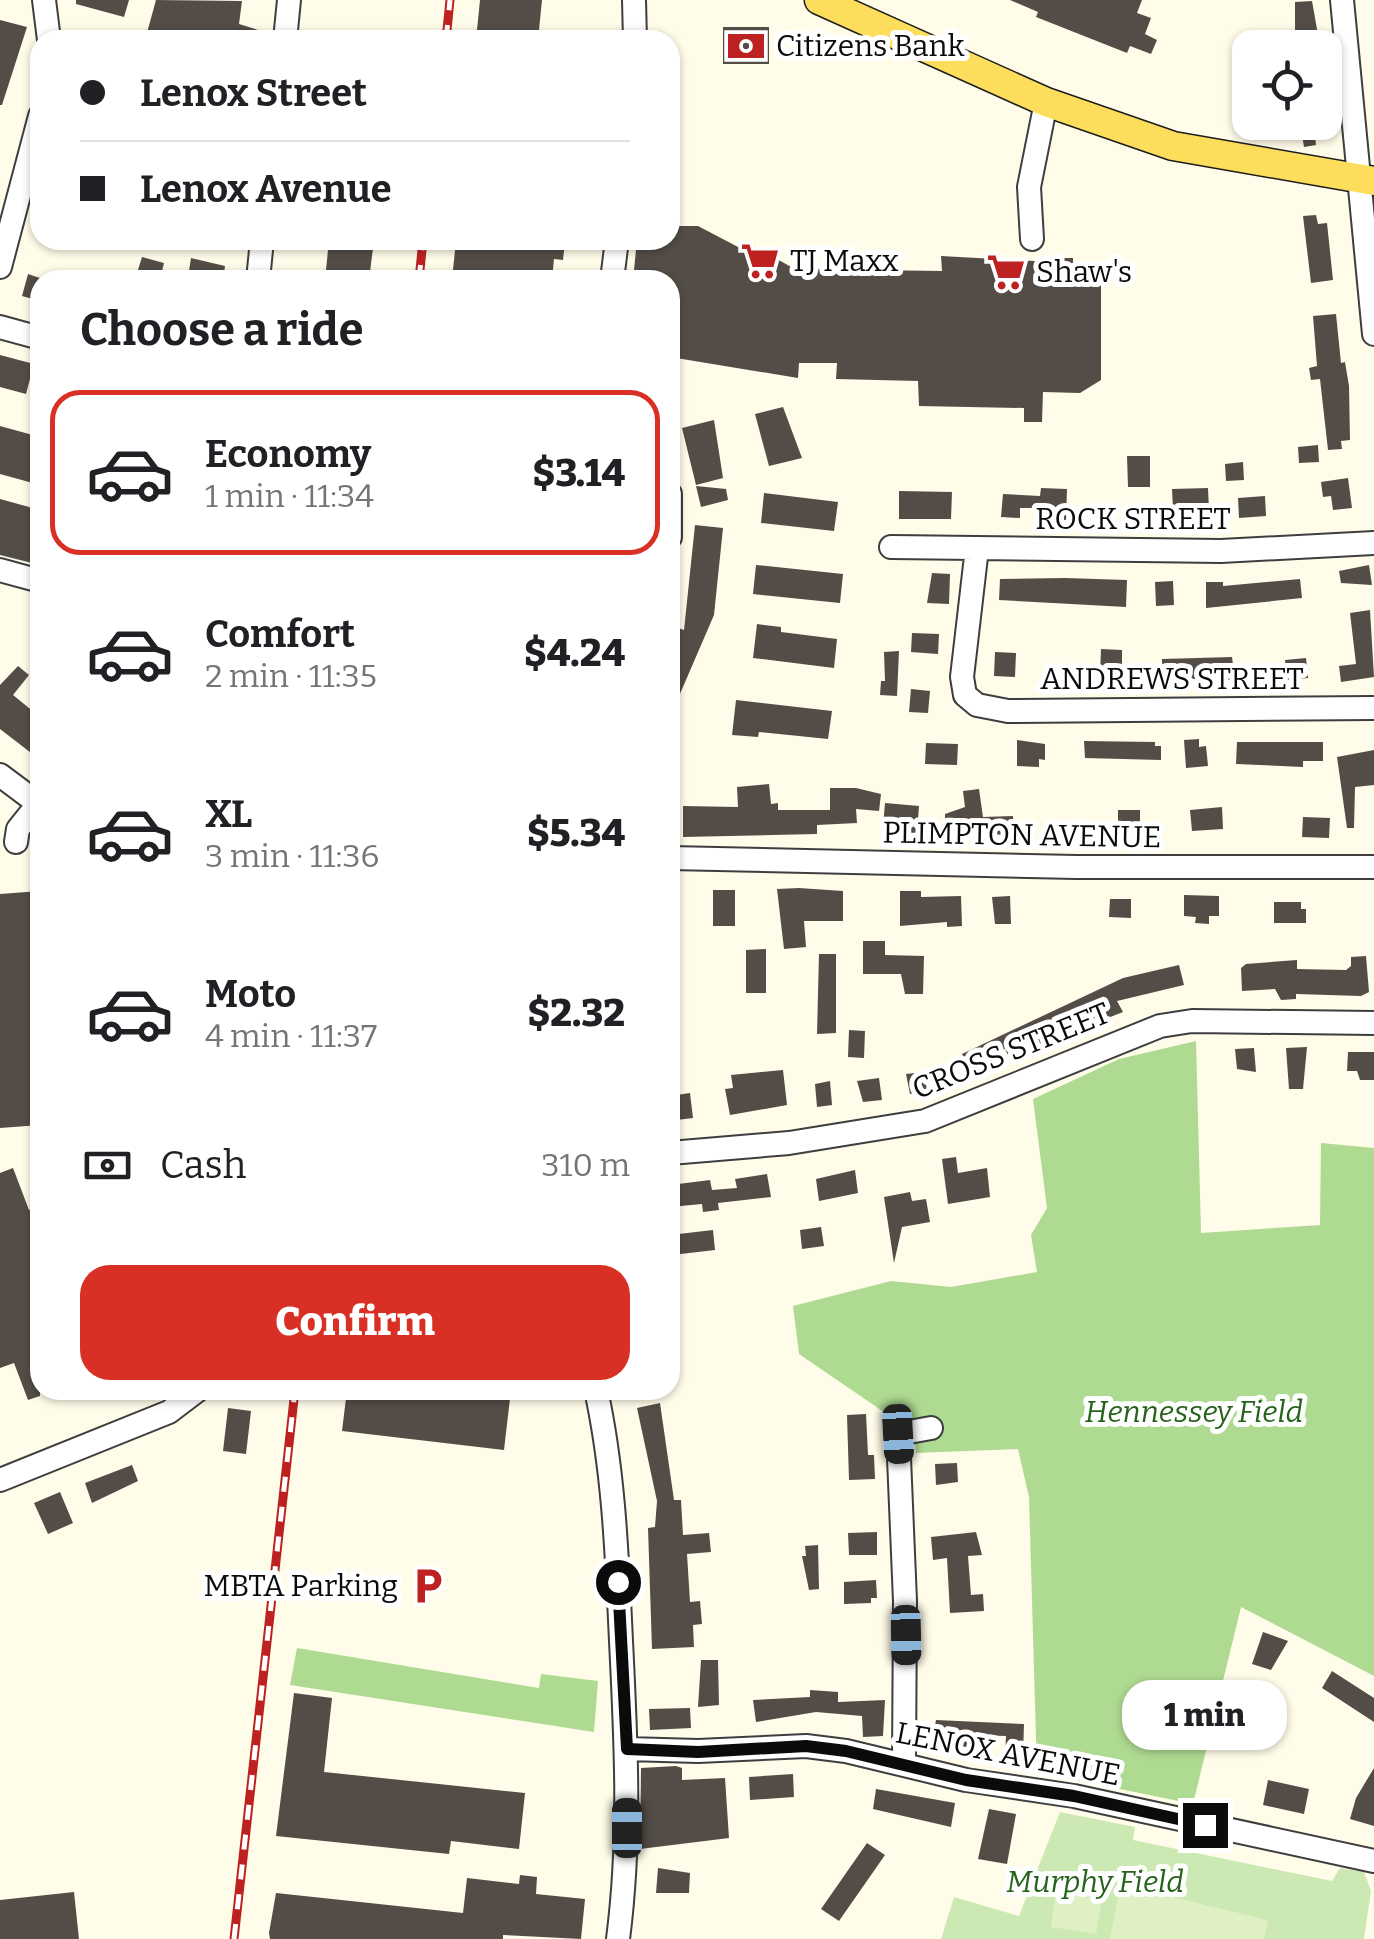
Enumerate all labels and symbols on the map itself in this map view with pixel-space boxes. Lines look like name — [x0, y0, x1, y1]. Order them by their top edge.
bank icon: Citizens Bank — [725, 25, 767, 67]
place label: Citizens Bank — [776, 28, 964, 64]
supermarket icon: TJ Maxx — [739, 240, 781, 282]
place label: TJ Maxx — [790, 243, 899, 279]
supermarket icon: Shaw's — [985, 251, 1027, 293]
place label: Shaw's — [1036, 254, 1132, 290]
street label: ROCK STREET — [1035, 501, 1231, 537]
street label: ANDREWS STREET — [1040, 661, 1304, 697]
street label: PLIMPTON AVENUE — [882, 815, 1162, 855]
street label: CROSS STREET — [907, 995, 1115, 1107]
park label: Hennessey Field — [1085, 1394, 1303, 1430]
car — [881, 1403, 915, 1465]
route start — [596, 1560, 641, 1605]
parking icon: MBTA Parking — [407, 1565, 449, 1607]
place label: MBTA Parking — [203, 1568, 398, 1604]
car — [890, 1605, 922, 1665]
callout: 1 min — [1122, 1680, 1288, 1750]
street label: LENOX AVENUE — [893, 1715, 1123, 1793]
car — [612, 1798, 642, 1858]
route end — [1183, 1803, 1228, 1848]
park label: Murphy Field — [1006, 1864, 1184, 1900]

